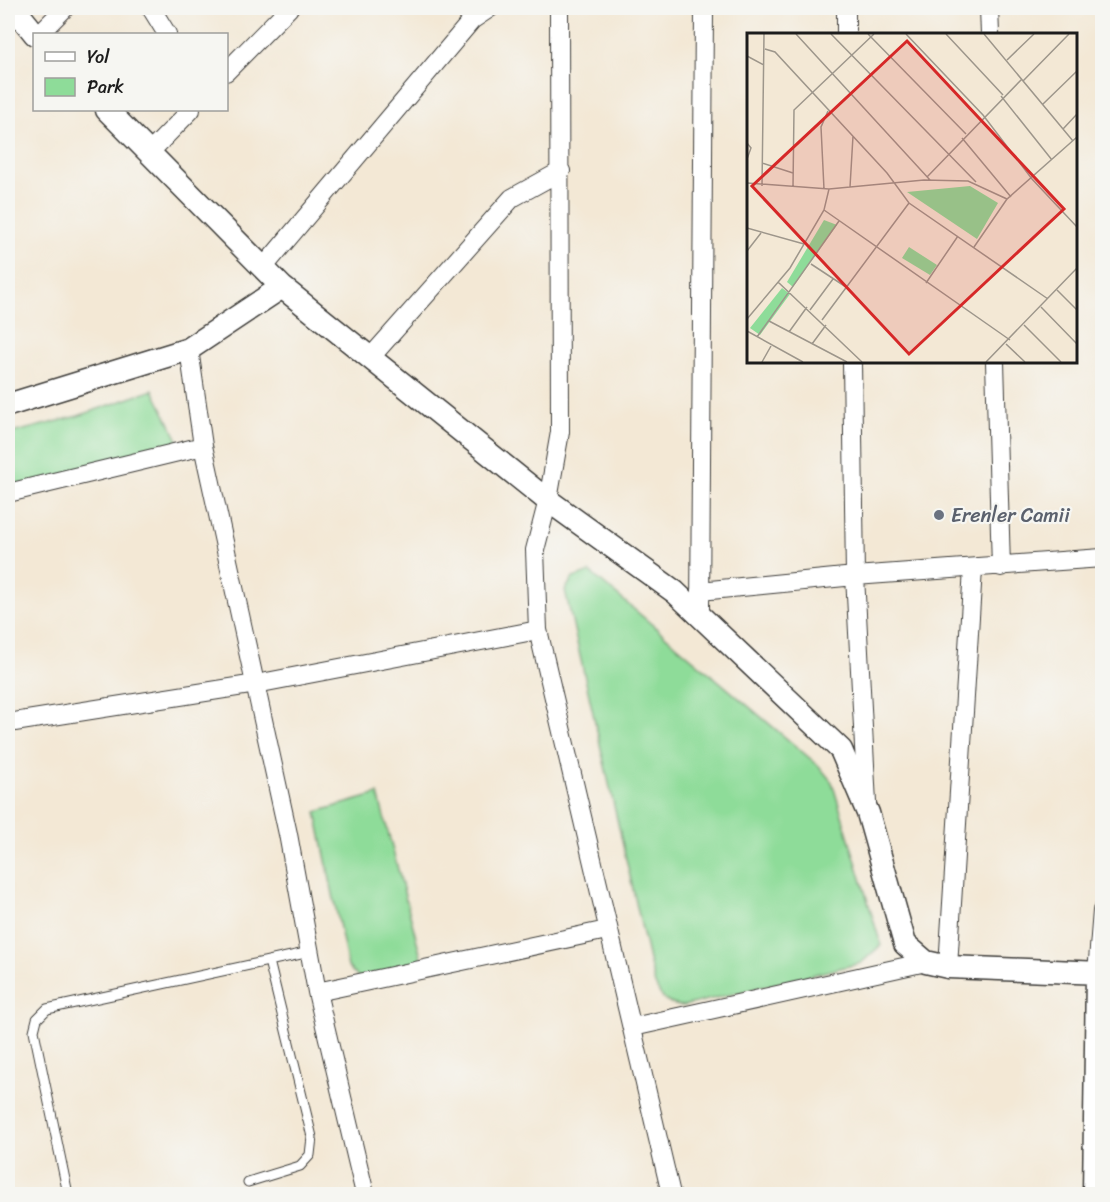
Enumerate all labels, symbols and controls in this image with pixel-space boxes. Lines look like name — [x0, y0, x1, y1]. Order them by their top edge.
legend — [33, 33, 228, 111]
inset map — [747, 33, 1077, 363]
text: Yol — [87, 41, 110, 73]
text: Park — [87, 71, 124, 103]
place label: Erenler Camii — [951, 498, 1071, 533]
marker: Erenler Camii — [932, 508, 946, 522]

